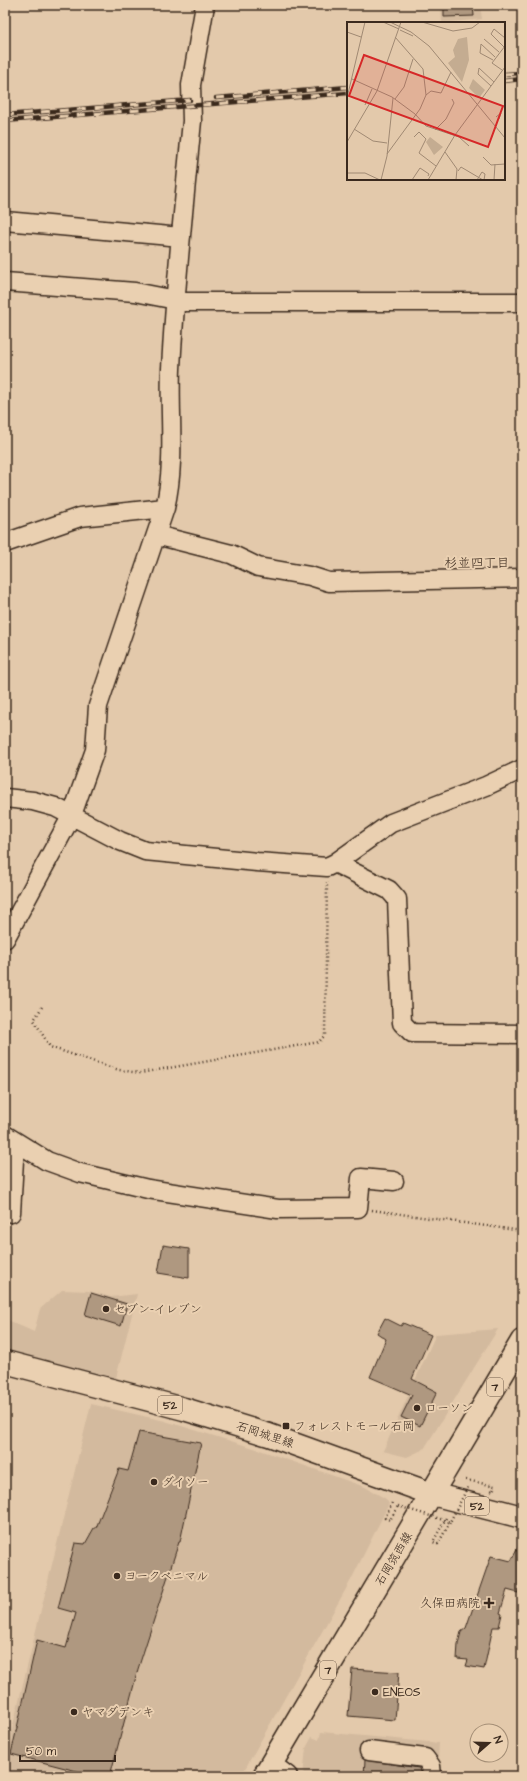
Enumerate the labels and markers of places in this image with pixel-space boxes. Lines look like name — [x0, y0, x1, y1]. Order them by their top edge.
place label: セブン-イレブン — [114, 1301, 202, 1318]
marker: セブン-イレブン — [101, 1304, 111, 1314]
place label: ローソン — [425, 1400, 473, 1417]
marker: ローソン — [412, 1403, 422, 1413]
place label: フォレストモール石岡 — [294, 1418, 414, 1435]
marker: フォレストモール石岡 — [281, 1421, 291, 1431]
place label: ダイソー — [162, 1474, 209, 1491]
marker: ダイソー — [149, 1477, 159, 1487]
place label: ヨークベニマル — [125, 1568, 208, 1585]
marker: ヨークベニマル — [112, 1571, 122, 1581]
place label: 久保田病院 — [420, 1595, 480, 1612]
marker: 久保田病院 — [483, 1597, 495, 1609]
place label: ENEOS — [383, 1684, 421, 1701]
marker: ENEOS — [370, 1687, 380, 1697]
place label: ヤマダデンキ — [82, 1704, 154, 1721]
marker: ヤマダデンキ — [69, 1707, 79, 1717]

